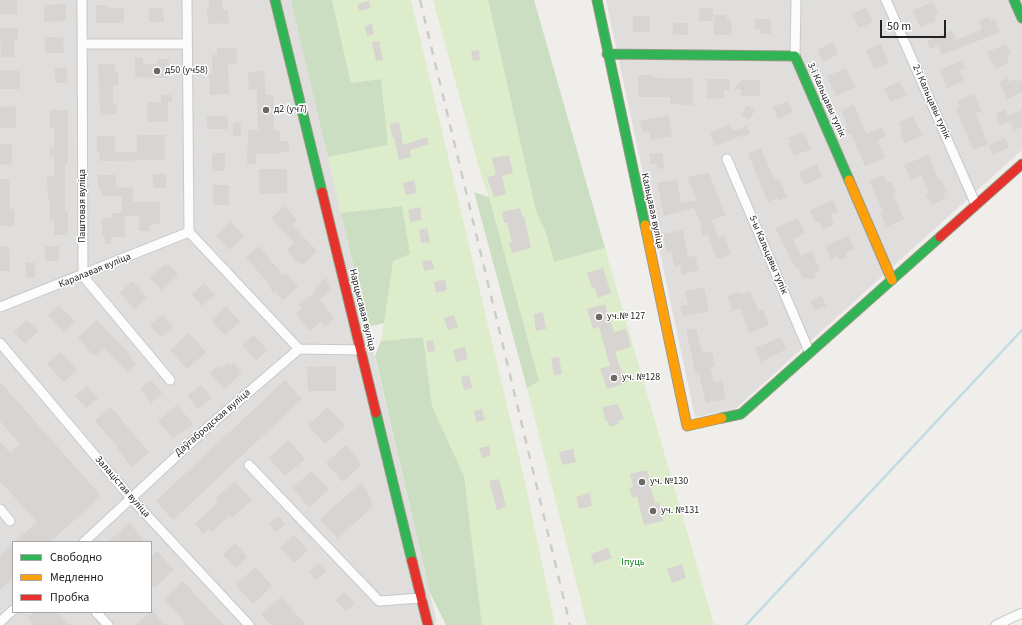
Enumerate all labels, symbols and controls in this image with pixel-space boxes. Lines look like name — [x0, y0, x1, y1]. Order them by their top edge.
scale bar — [882, 12, 948, 38]
text: 50 m — [887, 18, 911, 35]
street label: 3-і Кальцавы тупік — [804, 61, 848, 139]
street label: 2-і Кальцавы тупік — [909, 63, 953, 141]
place label: д50 (уч58) — [165, 65, 208, 77]
marker: д50 (уч58) — [152, 66, 162, 76]
place label: д2 (уч7) — [274, 104, 307, 116]
marker: д2 (уч7) — [261, 105, 271, 115]
street label: Паштовая вуліца — [77, 169, 89, 243]
street label: Кальцавая вуліца — [638, 172, 666, 250]
street label: 5-ы Кальцавы тупік — [746, 214, 790, 296]
street label: Каралавая вуліца — [57, 251, 133, 291]
street label: Нарцысавая вуліца — [346, 268, 378, 352]
place label: уч.№ 127 — [607, 311, 645, 323]
marker: уч.№ 127 — [594, 312, 604, 322]
place label: уч. №128 — [622, 372, 660, 384]
marker: уч. №128 — [609, 373, 619, 383]
street label: Даўгабродская вуліца — [173, 387, 253, 459]
street label: Залацістая вуліца — [92, 454, 152, 520]
place label: уч. №130 — [650, 476, 688, 488]
marker: уч. №130 — [637, 477, 647, 487]
place label: уч. №131 — [661, 505, 699, 517]
marker: уч. №131 — [648, 506, 658, 516]
legend — [12, 541, 152, 613]
text: Свободно — [50, 549, 102, 566]
park label: Іпуць — [621, 557, 645, 569]
text: Медленно — [50, 569, 104, 586]
text: Пробка — [50, 589, 89, 606]

